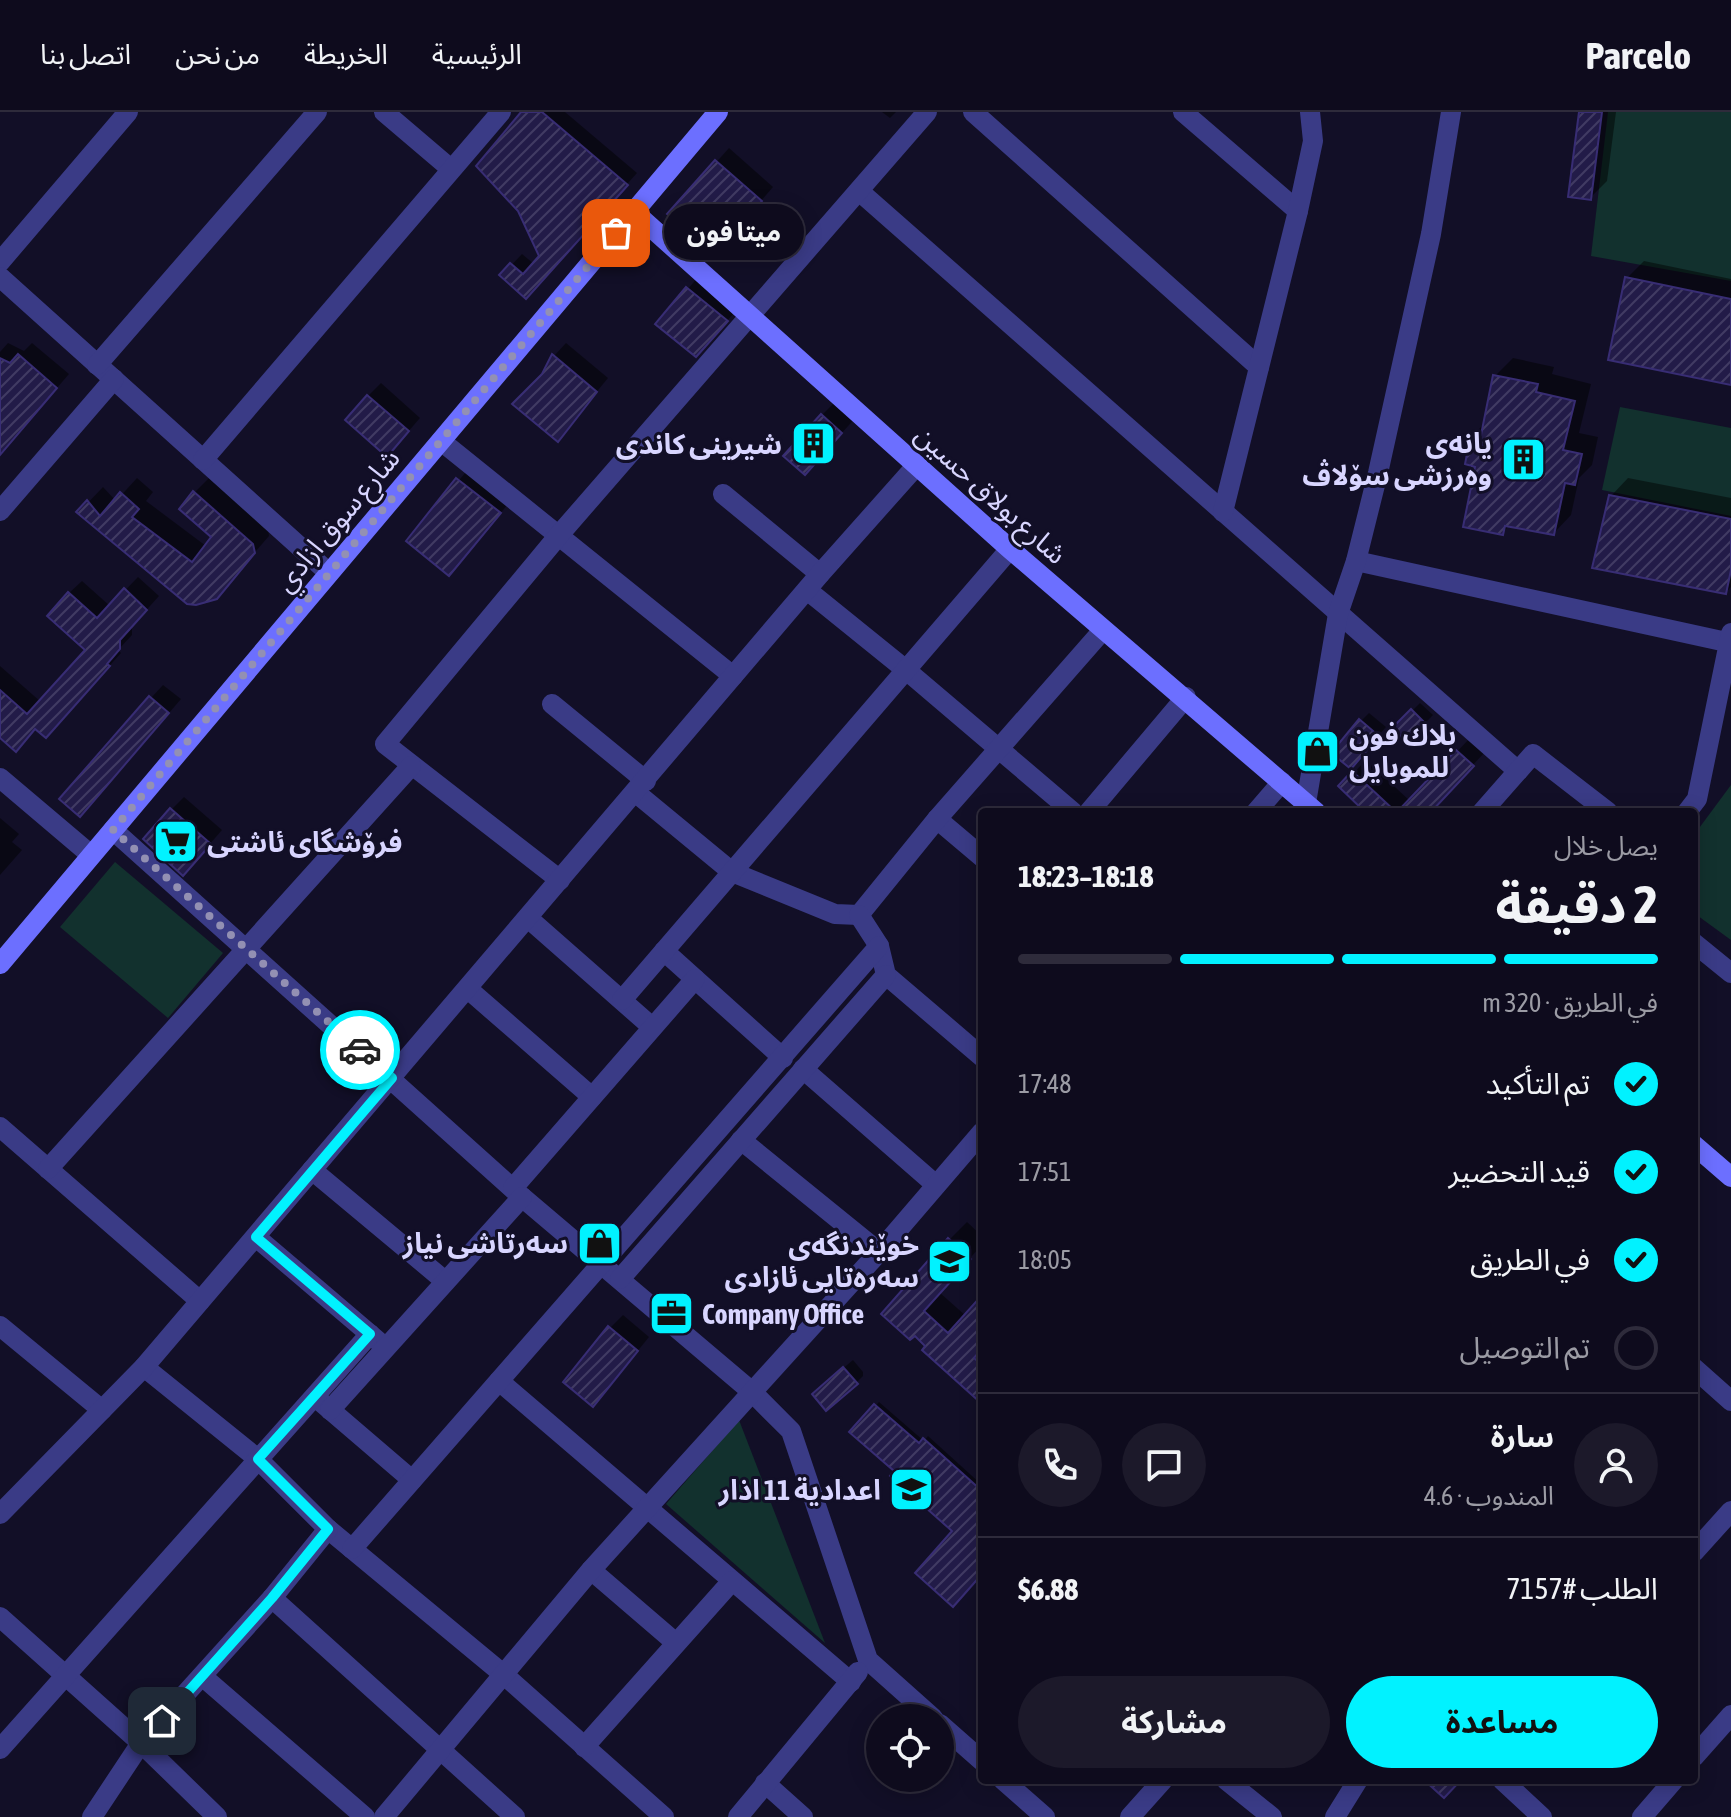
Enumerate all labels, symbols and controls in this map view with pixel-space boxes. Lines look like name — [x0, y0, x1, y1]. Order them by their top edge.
text: Parcelo — [1585, 34, 1691, 77]
text: اتصل بنا — [40, 38, 131, 70]
text: من نحن — [175, 38, 260, 70]
text: الخريطة — [304, 38, 388, 70]
text: الرئيسية — [432, 38, 522, 70]
pin — [582, 199, 650, 267]
callout: ميتا فون — [664, 205, 804, 261]
icon: bag — [594, 211, 638, 255]
text: ميتا فون — [687, 217, 781, 247]
street label: شارع بولاق حسين — [906, 418, 1073, 574]
building icon: شیرینی کاندی — [789, 420, 837, 468]
place label: یانەی وەرزشی سۆلاڤ — [1302, 427, 1492, 492]
place label: شیرینی کاندی — [616, 428, 782, 461]
building icon: یانەی وەرزشی سۆلاڤ — [1499, 435, 1547, 483]
street label: شارع سوق ازادي — [268, 442, 410, 601]
place label: بلاك فون للموبايل — [1349, 719, 1456, 784]
shop icon: بلاك فون للموبايل — [1294, 727, 1342, 775]
supermarket icon: فرۆشگای ئاشتی — [152, 818, 200, 866]
place label: فرۆشگای ئاشتی — [207, 826, 402, 859]
text: يصل خلال — [1554, 831, 1658, 861]
text: 18:18–18:23 — [1018, 859, 1154, 893]
text: 2 دقيقة — [1496, 874, 1658, 934]
text: في الطريق · 320 m — [1482, 988, 1658, 1018]
courier — [320, 1010, 400, 1090]
icon: car — [338, 1028, 382, 1072]
icon: check — [1614, 1062, 1658, 1106]
text: تم التأكيد — [1486, 1066, 1590, 1100]
text: 17:48 — [1018, 1069, 1072, 1099]
icon: check — [1614, 1150, 1658, 1194]
text: قيد التحضير — [1449, 1154, 1590, 1188]
text: 17:51 — [1018, 1157, 1072, 1187]
shop icon: سەرتاشی نیاز — [575, 1219, 623, 1267]
place label: سەرتاشی نیاز — [402, 1227, 568, 1260]
place label: خوێندنگەی سەرەتایی ئازادی — [724, 1229, 919, 1294]
school or university icon: خوێندنگەی سەرەتایی ئازادی — [926, 1237, 974, 1285]
icon: check — [1614, 1238, 1658, 1282]
text: في الطريق — [1470, 1242, 1590, 1276]
text: 18:05 — [1018, 1245, 1072, 1275]
office icon: Company Office — [647, 1290, 695, 1338]
place label: Company Office — [702, 1298, 864, 1330]
text: تم التوصيل — [1460, 1330, 1590, 1364]
text: سارة — [1491, 1419, 1554, 1453]
button: phone — [1018, 1423, 1102, 1507]
button: chat — [1122, 1423, 1206, 1507]
button: person — [1574, 1423, 1658, 1507]
school or university icon: اعدادية 11 اذار — [888, 1466, 936, 1514]
place label: اعدادية 11 اذار — [718, 1474, 881, 1507]
text: المندوب · 4.6 — [1424, 1481, 1554, 1511]
text: الطلب #7157 — [1506, 1571, 1658, 1605]
text: $6.88 — [1018, 1572, 1078, 1606]
button: مشاركة — [1018, 1676, 1330, 1768]
button: مساعدة — [1346, 1676, 1658, 1768]
pin — [128, 1687, 196, 1755]
icon: home — [140, 1699, 184, 1743]
map controls — [866, 1704, 954, 1792]
button: locate — [866, 1704, 954, 1792]

